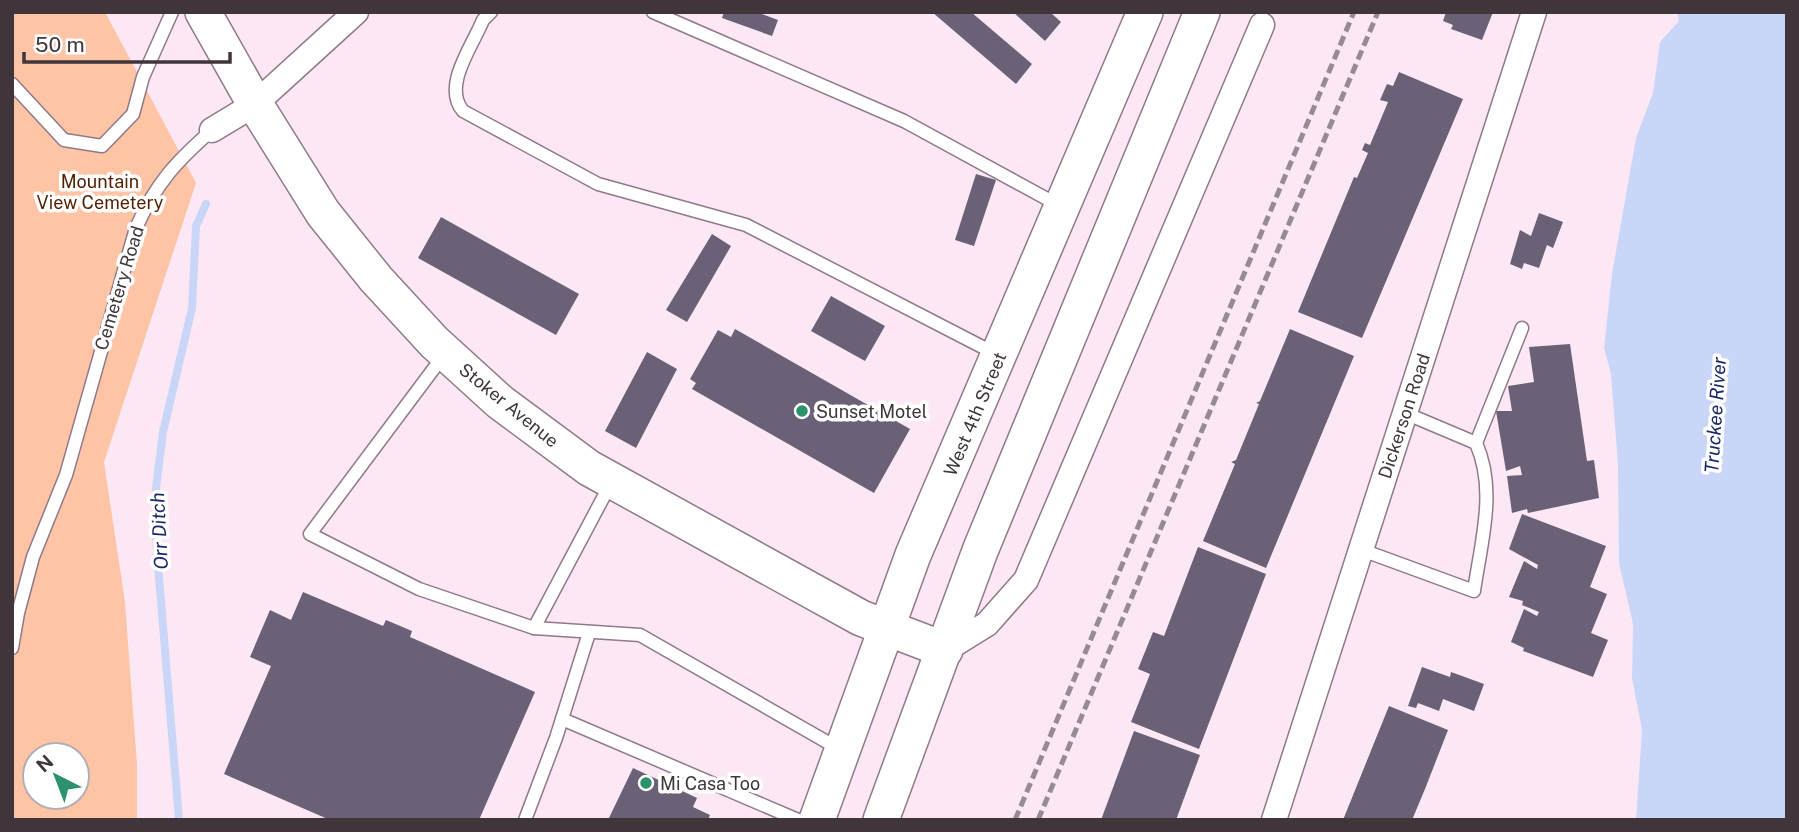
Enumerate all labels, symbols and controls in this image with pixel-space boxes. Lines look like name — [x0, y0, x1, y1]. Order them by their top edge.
scale bar — [24, 21, 231, 65]
text: 50 m — [35, 32, 85, 57]
park label: Mountain View Cemetery — [37, 171, 164, 213]
street label: Cemetery Road — [90, 223, 148, 353]
street label: West 4th Street — [939, 349, 1011, 479]
street label: Dickerson Road — [1374, 351, 1434, 481]
water label: Truckee River — [1700, 355, 1730, 474]
street label: Stoker Avenue — [455, 359, 563, 451]
place label: Sunset Motel — [816, 401, 927, 422]
marker: Sunset Motel — [794, 403, 810, 419]
water label: Orr Ditch — [146, 492, 172, 570]
north arrow — [21, 741, 91, 811]
text: N — [32, 750, 58, 777]
place label: Mi Casa Too — [660, 773, 760, 794]
marker: Mi Casa Too — [638, 775, 654, 791]

